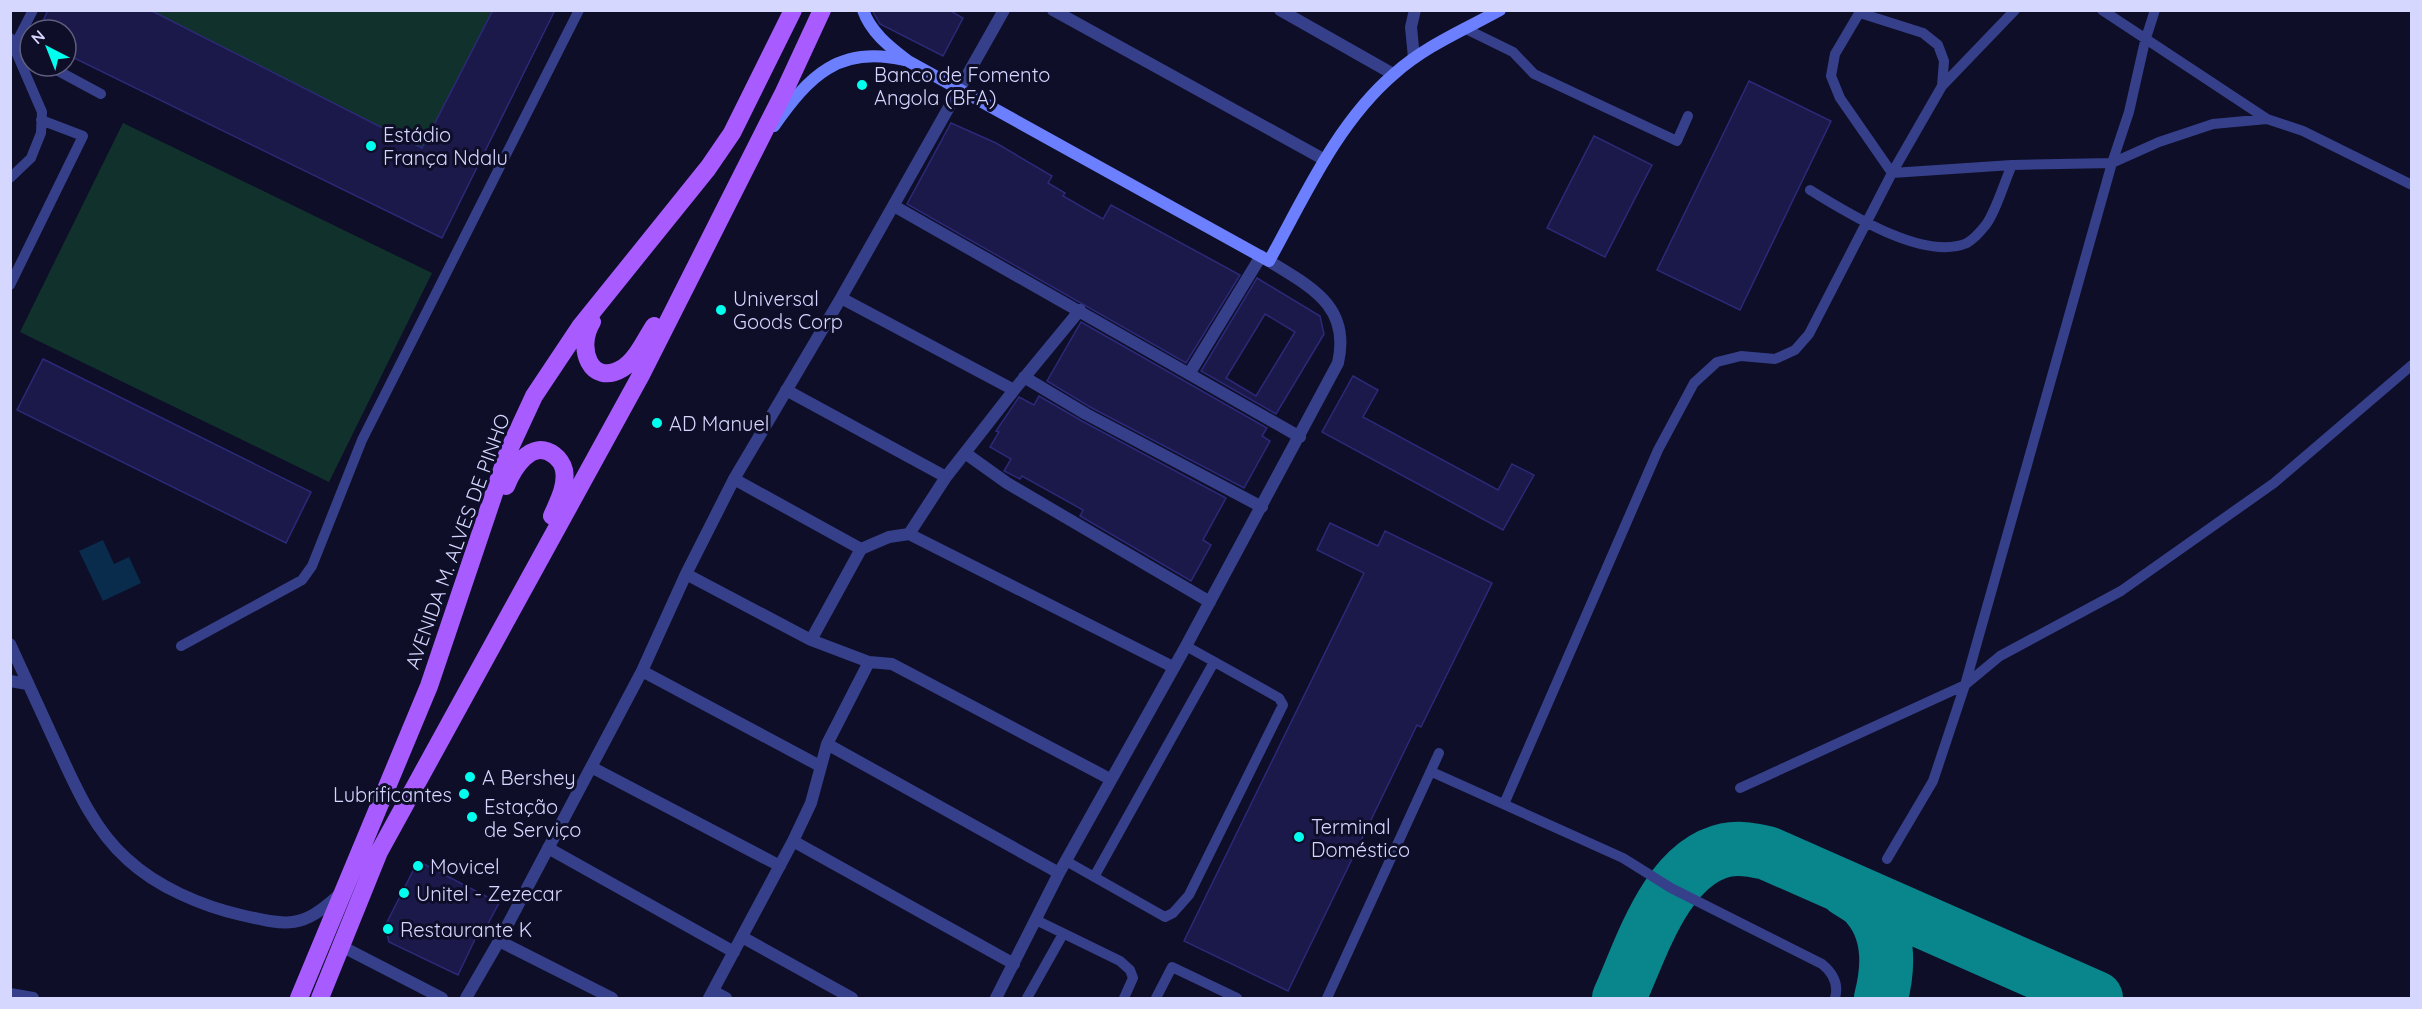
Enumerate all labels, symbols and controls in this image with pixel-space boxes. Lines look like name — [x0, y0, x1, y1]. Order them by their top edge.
north arrow — [18, 18, 78, 78]
text: N — [27, 25, 49, 48]
place label: Banco de Fomento Angola (BFA) — [874, 62, 1050, 110]
marker: Banco de Fomento Angola (BFA) — [855, 78, 869, 92]
place label: Estádio França Ndalu — [383, 122, 508, 170]
marker: Estádio França Ndalu — [364, 139, 378, 153]
place label: Universal Goods Corp — [733, 286, 843, 334]
marker: Universal Goods Corp — [714, 303, 728, 317]
street label: AVENIDA M. ALVES DE PINHO — [399, 410, 515, 672]
place label: AD Manuel — [669, 411, 769, 436]
marker: AD Manuel — [650, 416, 664, 430]
place label: A Bershey — [482, 765, 576, 790]
marker: A Bershey — [463, 770, 477, 784]
place label: Lubrificantes — [333, 782, 452, 807]
marker: Lubrificantes — [457, 787, 471, 801]
place label: Estação de Serviço — [484, 794, 581, 842]
marker: Estação de Serviço — [465, 810, 479, 824]
place label: Terminal Doméstico — [1311, 814, 1410, 862]
marker: Terminal Doméstico — [1292, 830, 1306, 844]
place label: Movicel — [430, 854, 500, 879]
marker: Movicel — [411, 859, 425, 873]
place label: Unitel - Zezecar — [416, 881, 563, 906]
marker: Unitel - Zezecar — [397, 886, 411, 900]
place label: Restaurante K — [400, 917, 532, 942]
marker: Restaurante K — [381, 922, 395, 936]

